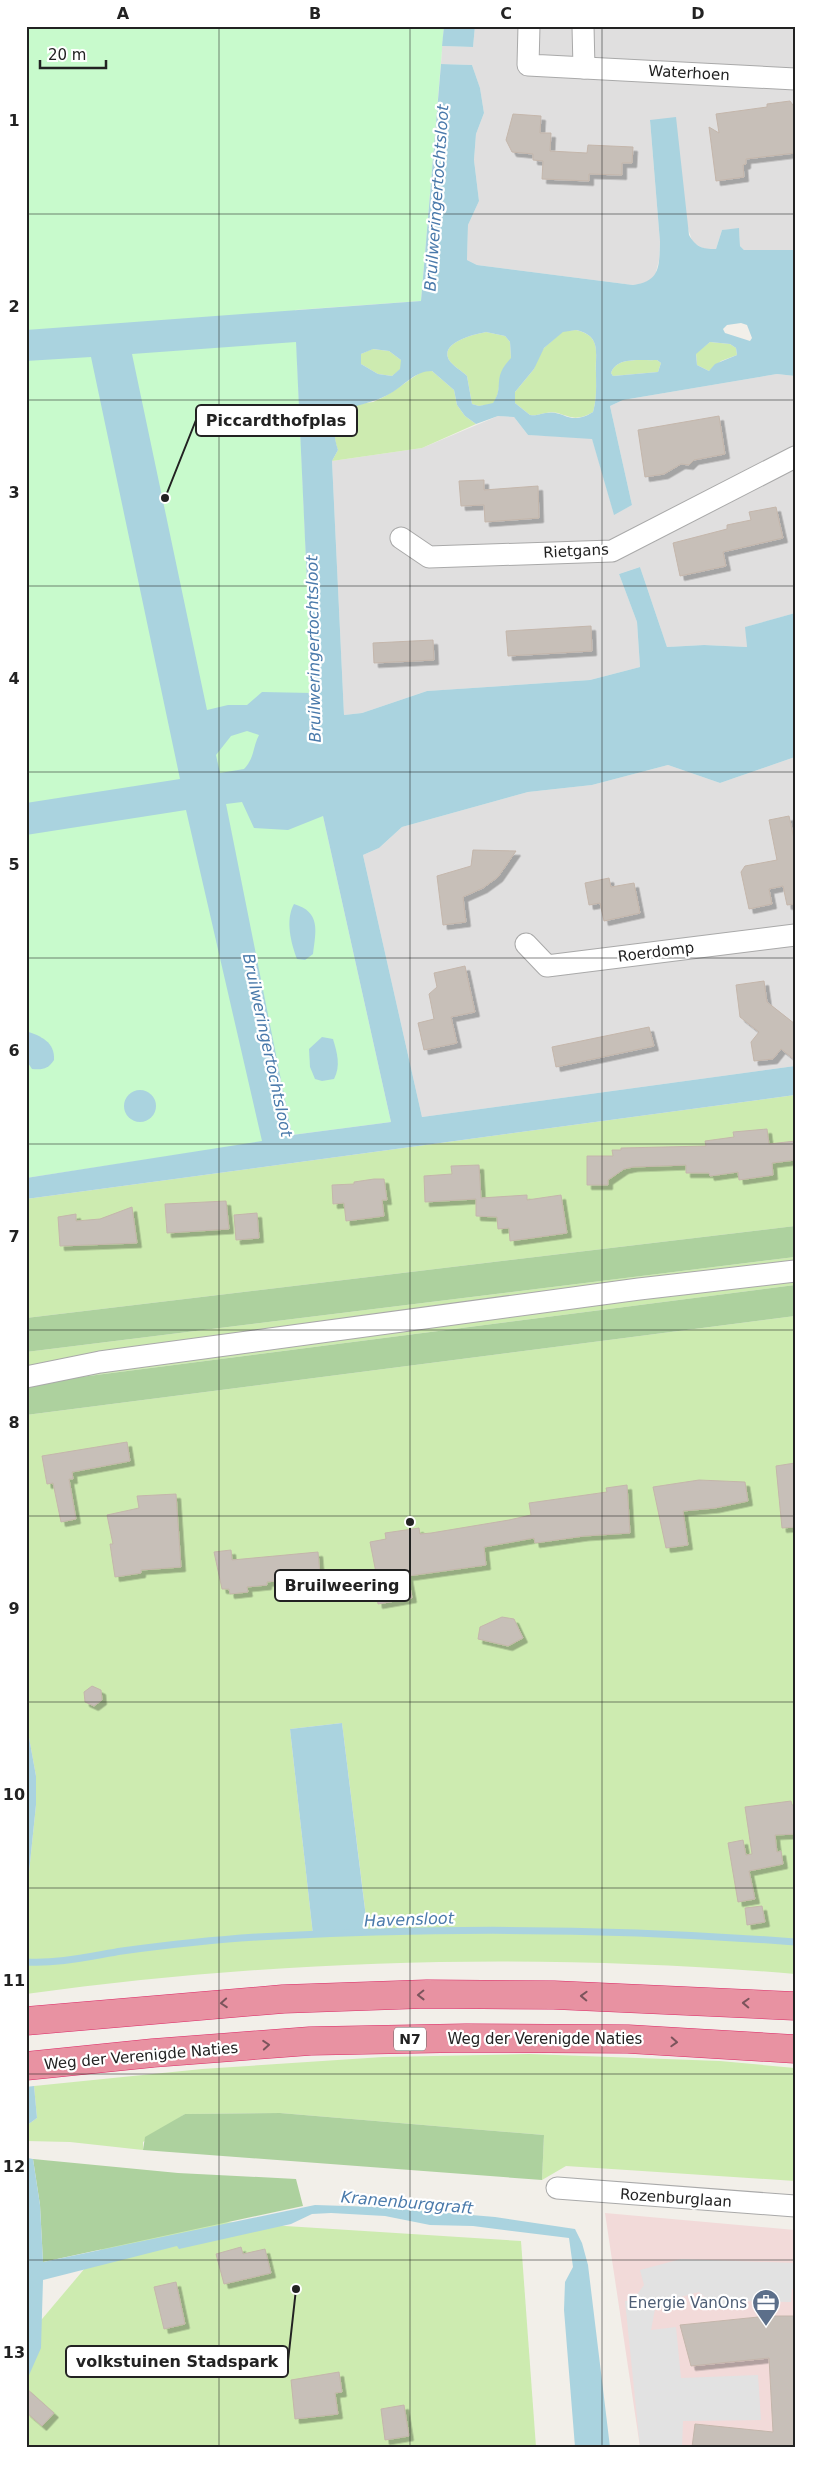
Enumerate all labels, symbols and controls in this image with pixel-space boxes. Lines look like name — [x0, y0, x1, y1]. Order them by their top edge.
text: A — [117, 4, 130, 23]
text: B — [309, 4, 321, 23]
text: C — [500, 4, 512, 23]
text: D — [691, 4, 705, 23]
scale bar — [40, 38, 106, 70]
text: 20 m — [48, 46, 86, 64]
street label: Waterhoen — [648, 62, 730, 84]
water label: Bruilweringertochtsloot — [420, 103, 453, 292]
text: 1 — [8, 111, 20, 130]
text: 2 — [8, 297, 20, 316]
callout: Piccardthofplas — [196, 405, 357, 436]
text: Piccardthofplas — [206, 411, 346, 430]
text: 3 — [8, 483, 20, 502]
street label: Rietgans — [543, 540, 609, 562]
water label: Bruilweringertochtsloot — [302, 555, 325, 743]
text: 4 — [8, 669, 20, 688]
text: 5 — [8, 855, 20, 874]
street label: Roerdomp — [617, 938, 695, 966]
water label: Bruilweringertochtsloot — [239, 952, 296, 1139]
text: 6 — [8, 1041, 20, 1060]
text: 7 — [8, 1227, 20, 1246]
text: 8 — [8, 1413, 20, 1432]
callout: Bruilweering — [275, 1570, 410, 1601]
text: Bruilweering — [284, 1576, 400, 1595]
text: 9 — [8, 1599, 20, 1618]
text: 10 — [3, 1785, 25, 1804]
water label: Havensloot — [364, 1908, 455, 1931]
text: 11 — [3, 1971, 25, 1990]
one-way arrow — [417, 1990, 425, 2000]
one-way arrow — [579, 1991, 587, 2002]
one-way arrow — [220, 1997, 228, 2008]
one-way arrow — [742, 1997, 750, 2008]
road number: N7 — [394, 2028, 426, 2050]
street label: Weg der Verenigde Naties — [448, 2030, 643, 2048]
one-way arrow — [670, 2036, 678, 2047]
street label: Weg der Verenigde Naties — [43, 2039, 239, 2073]
one-way arrow — [263, 2039, 271, 2050]
text: 12 — [3, 2157, 25, 2176]
street label: Rozenburglaan — [619, 2185, 733, 2211]
water label: Kranenburggraft — [340, 2187, 474, 2218]
office icon: Energie VanOns — [751, 2288, 781, 2327]
place label: Energie VanOns — [628, 2294, 747, 2312]
text: 13 — [3, 2343, 25, 2362]
callout: volkstuinen Stadspark — [66, 2346, 288, 2377]
text: volkstuinen Stadspark — [76, 2352, 279, 2371]

